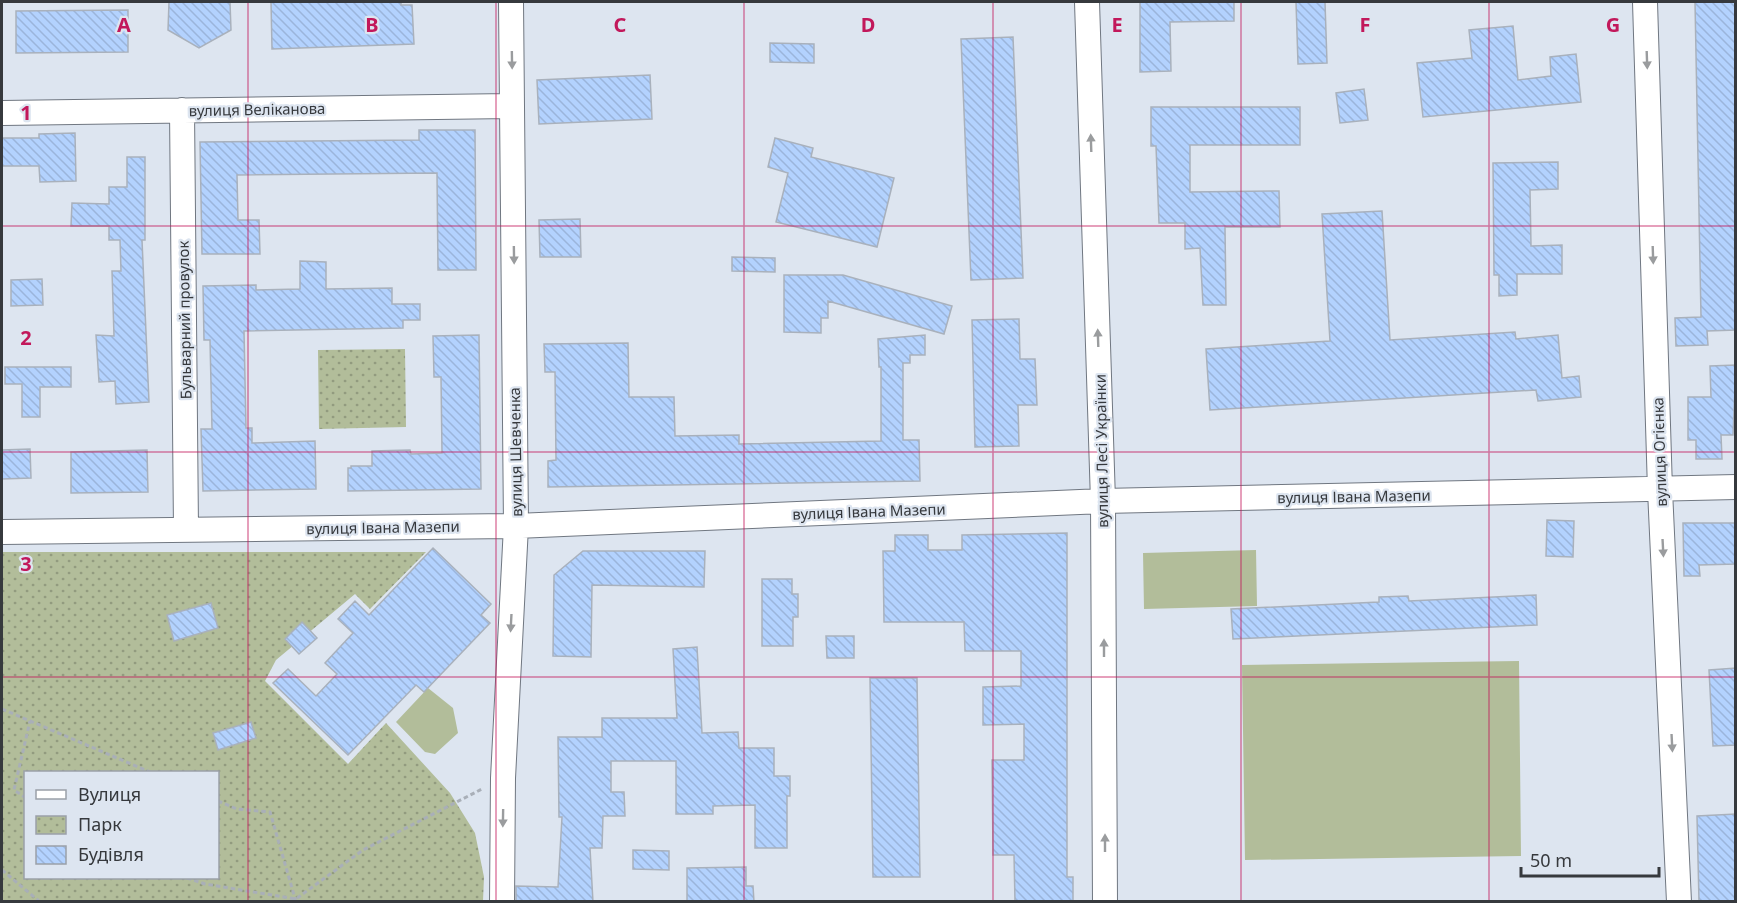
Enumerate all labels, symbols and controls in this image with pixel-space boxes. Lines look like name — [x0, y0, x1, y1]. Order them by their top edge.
text: A — [117, 11, 131, 38]
text: B — [365, 11, 379, 38]
text: C — [614, 11, 627, 38]
text: D — [861, 11, 875, 38]
text: E — [1111, 11, 1123, 38]
text: F — [1360, 11, 1370, 38]
text: G — [1606, 11, 1620, 38]
one-way arrow — [507, 50, 516, 69]
one-way arrow — [1642, 50, 1652, 69]
street label: вулиця Веліканова — [188, 98, 326, 120]
text: 1 — [20, 99, 32, 126]
one-way arrow — [1087, 133, 1096, 152]
street label: Бульварний провулок — [173, 241, 195, 399]
one-way arrow — [509, 245, 518, 264]
one-way arrow — [1648, 245, 1658, 264]
text: 2 — [20, 324, 32, 351]
one-way arrow — [1093, 328, 1102, 347]
street label: вулиця Лесі Українки — [1090, 374, 1112, 528]
street label: вулиця Шевченка — [504, 387, 526, 517]
street label: вулиця Огієнка — [1647, 397, 1671, 507]
street label: вулиця Івана Мазепи — [1277, 485, 1431, 507]
street label: вулиця Івана Мазепи — [792, 498, 946, 524]
street label: вулиця Івана Мазепи — [306, 516, 460, 538]
one-way arrow — [1658, 539, 1668, 558]
text: 3 — [20, 550, 32, 577]
one-way arrow — [507, 613, 516, 632]
one-way arrow — [1099, 639, 1109, 658]
one-way arrow — [1667, 733, 1676, 752]
legend — [24, 771, 219, 879]
text: Вулиця — [78, 782, 141, 806]
one-way arrow — [498, 808, 508, 827]
text: Парк — [78, 812, 122, 836]
one-way arrow — [1100, 834, 1110, 853]
scale bar — [1521, 840, 1659, 878]
text: Будівля — [78, 842, 144, 866]
text: 50 m — [1530, 848, 1572, 872]

